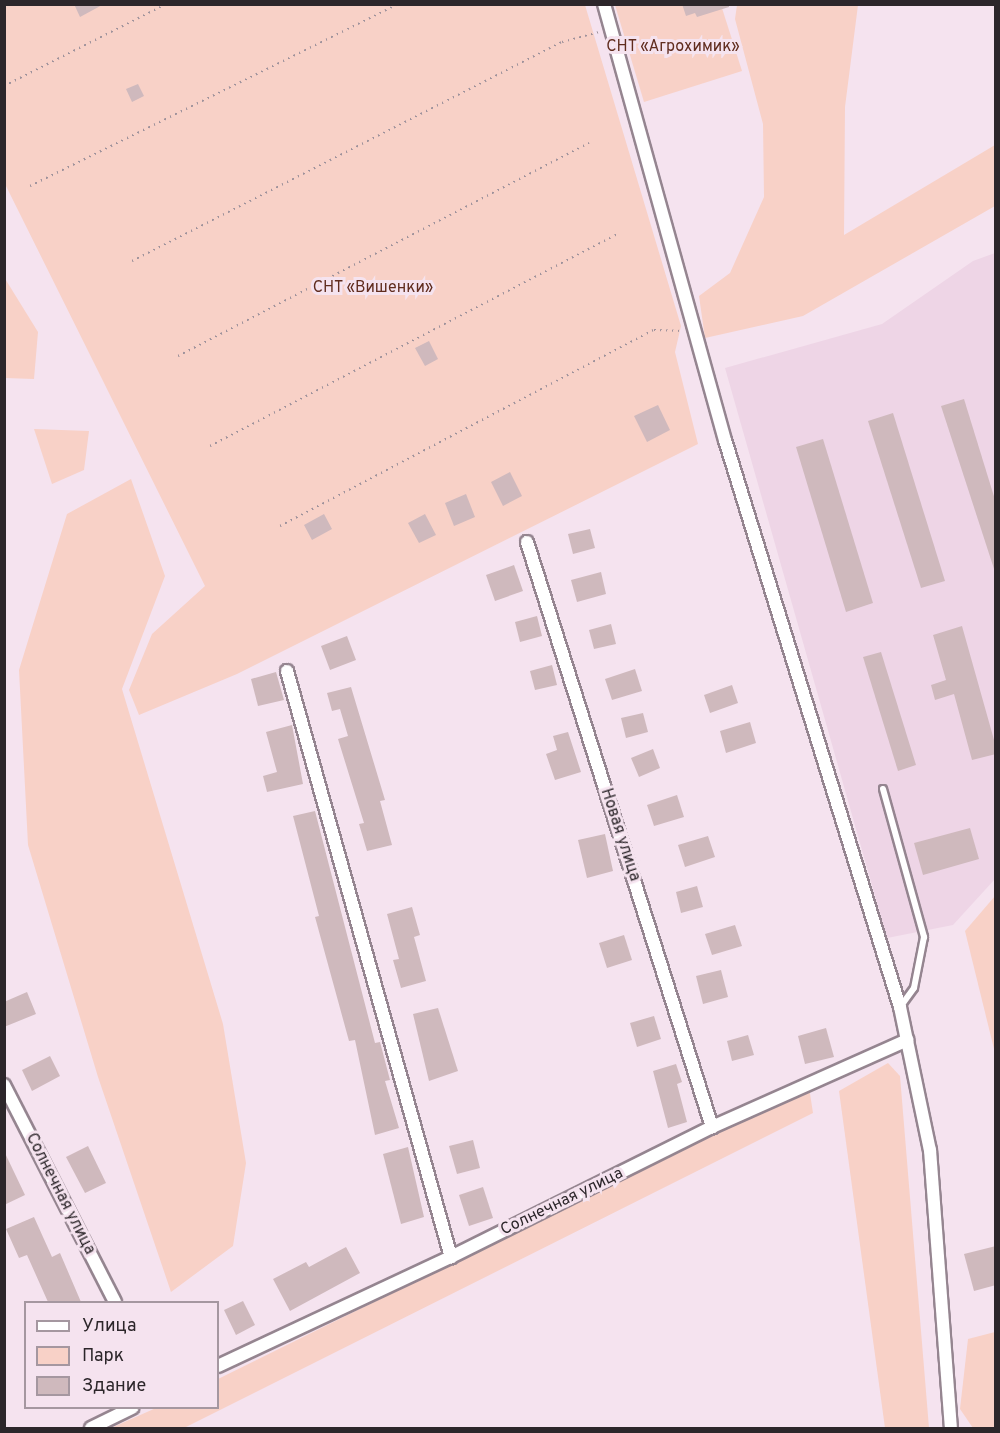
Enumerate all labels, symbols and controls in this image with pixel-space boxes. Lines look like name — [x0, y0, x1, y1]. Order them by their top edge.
park label: СНТ «Агрохимик» — [606, 37, 740, 57]
park label: СНТ «Вишенки» — [312, 278, 434, 298]
street label: Новая улица — [596, 786, 644, 884]
street label: Солнечная улица — [21, 1130, 99, 1258]
street label: Солнечная улица — [498, 1164, 626, 1240]
legend — [24, 1301, 219, 1409]
text: Улица — [82, 1315, 136, 1338]
text: Парк — [82, 1345, 124, 1368]
text: Здание — [82, 1375, 146, 1398]

